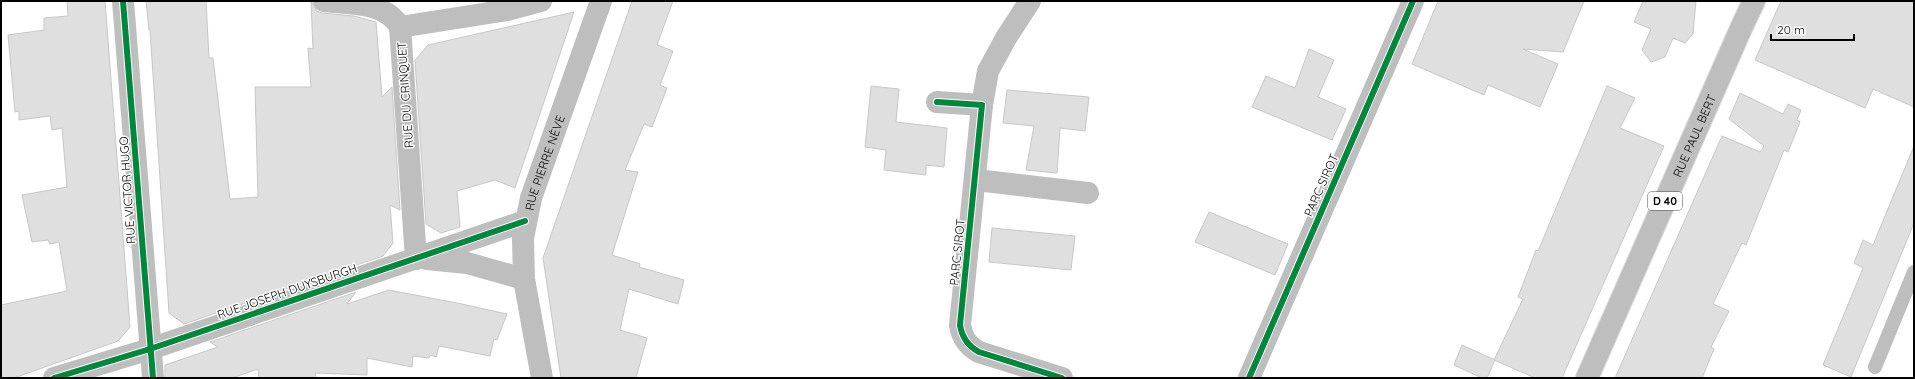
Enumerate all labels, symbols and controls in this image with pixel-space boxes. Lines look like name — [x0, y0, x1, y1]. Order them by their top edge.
scale bar — [1771, 16, 1854, 42]
text: 20 m — [1777, 22, 1805, 37]
street label: RUE DU CRINQUET — [394, 41, 416, 149]
street label: RUE PAUL BERT — [1669, 92, 1719, 179]
street label: RUE PIERRE NÈVE — [521, 113, 567, 212]
street label: RUE VICTOR HUGO — [116, 136, 138, 244]
street label: PARC SIROT — [1300, 151, 1342, 219]
road number: D 40 — [1648, 192, 1682, 210]
street label: PARC SIROT — [946, 218, 968, 286]
street label: RUE JOSEPH DUYSBURGH — [215, 260, 359, 322]

